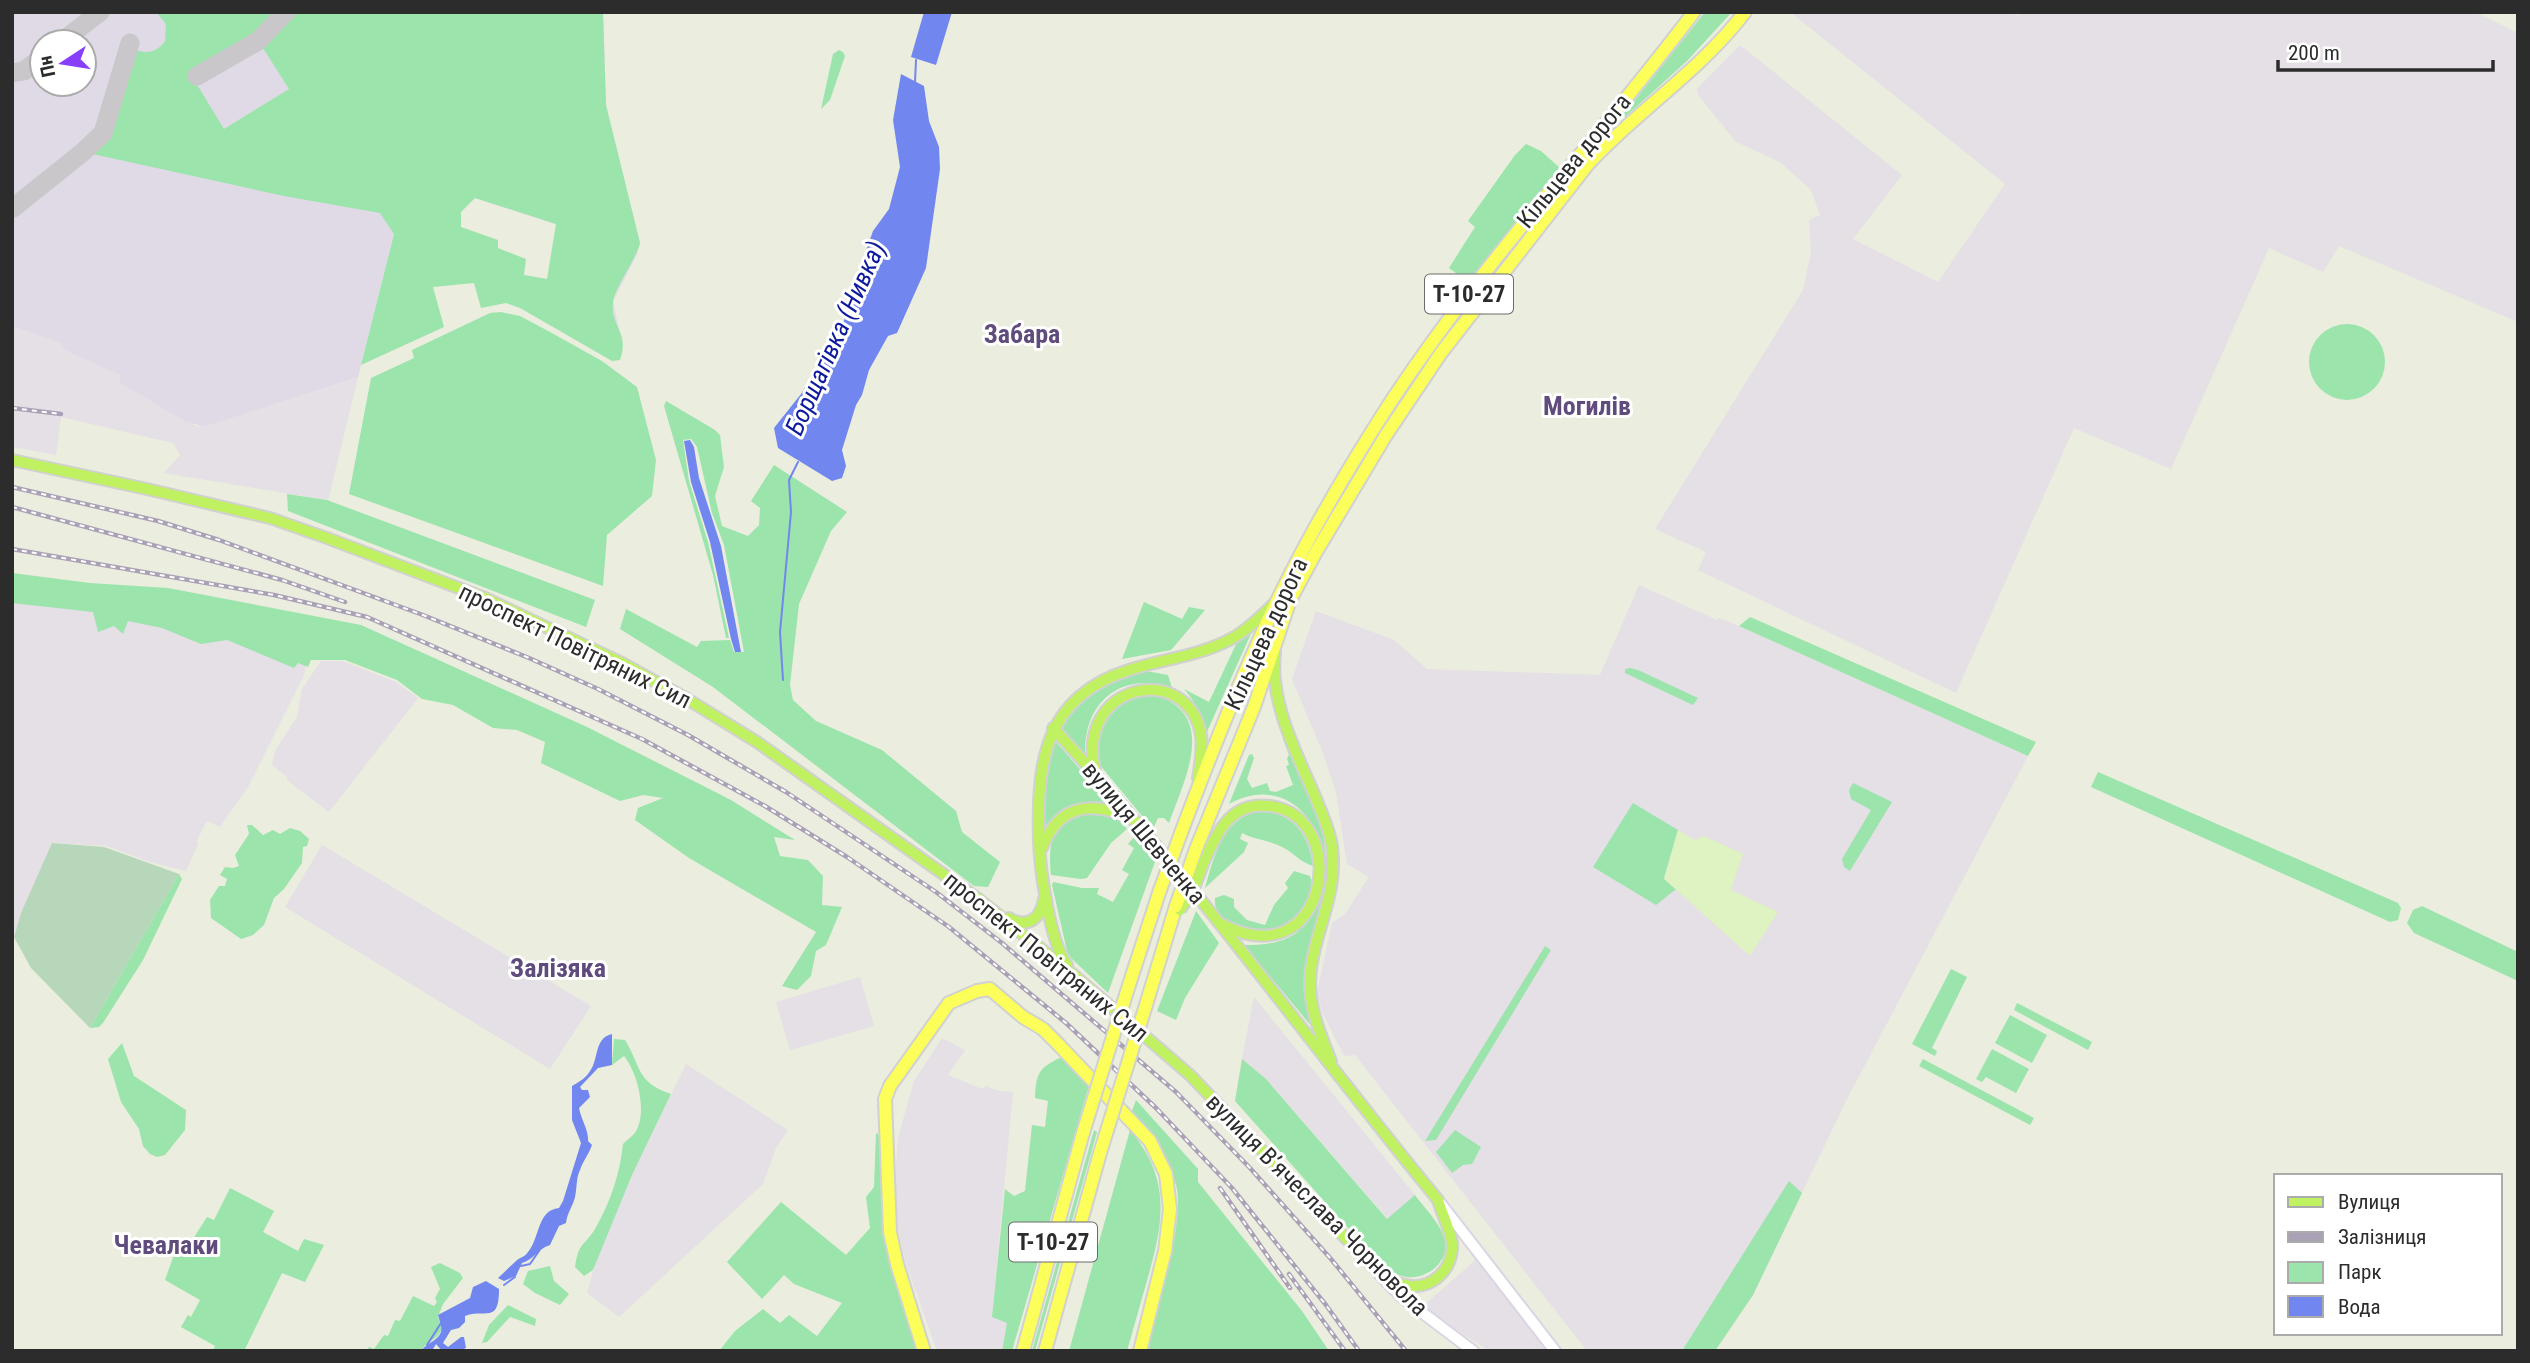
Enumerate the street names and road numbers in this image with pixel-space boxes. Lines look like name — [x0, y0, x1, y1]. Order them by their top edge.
street label: Кільцева дорога — [1511, 88, 1637, 234]
road number: Т-10-27 — [1425, 274, 1513, 314]
street label: Кільцева дорога — [1218, 553, 1314, 715]
street label: проспект Повітряних Сил — [454, 578, 696, 714]
street label: вулиця Шевченка — [1076, 756, 1212, 910]
street label: проспект Повітряних Сил — [938, 866, 1154, 1048]
street label: вулиця Вʼячеслава Чорновола — [1200, 1088, 1434, 1322]
road number: Т-10-27 — [1009, 1222, 1097, 1261]

